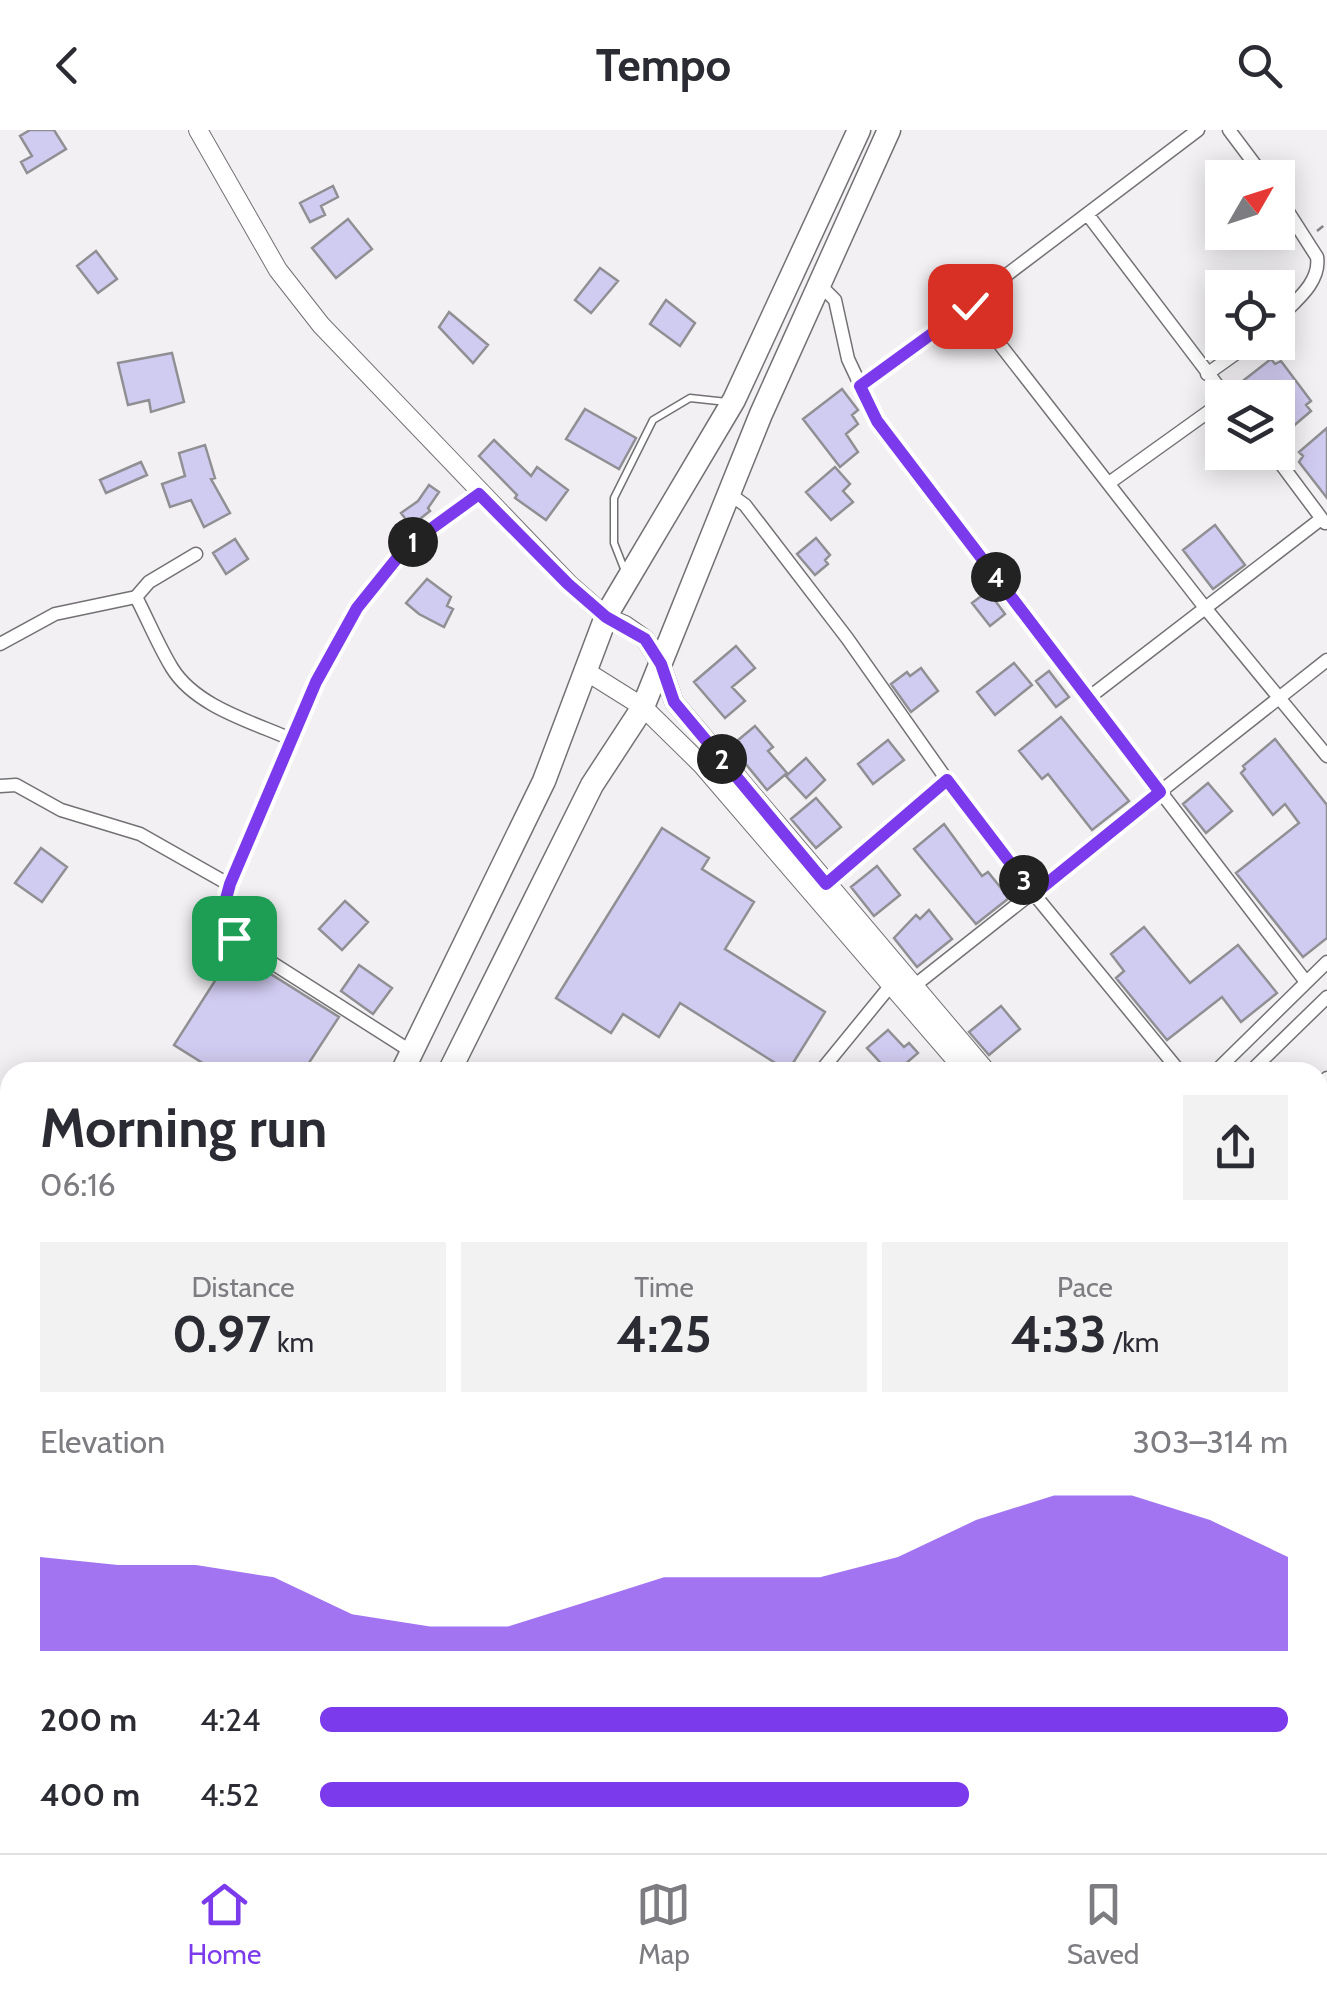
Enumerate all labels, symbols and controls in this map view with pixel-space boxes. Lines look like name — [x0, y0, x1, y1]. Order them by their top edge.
icon: back — [40, 38, 95, 93]
text: Tempo — [596, 38, 731, 92]
icon: search — [1232, 38, 1287, 93]
north arrow — [1205, 160, 1295, 250]
map controls — [1205, 160, 1295, 470]
pin — [928, 264, 1013, 349]
button: locate — [1205, 270, 1295, 360]
icon: check — [943, 279, 998, 334]
button: layers — [1205, 380, 1295, 470]
pin: 1 — [388, 517, 438, 567]
text: 1 — [408, 525, 418, 559]
pin: 4 — [971, 552, 1021, 602]
text: 4 — [987, 560, 1005, 594]
pin: 2 — [697, 734, 747, 784]
text: 2 — [715, 742, 729, 776]
pin: 3 — [999, 855, 1049, 905]
text: 3 — [1016, 863, 1032, 897]
pin — [192, 896, 277, 981]
icon: arrive — [207, 911, 262, 966]
text: Morning run — [40, 1094, 327, 1161]
button: share — [1183, 1095, 1288, 1200]
text: 06:16 — [40, 1165, 116, 1204]
text: Distance — [191, 1270, 295, 1304]
text: Time — [634, 1270, 694, 1304]
text: Pace — [1057, 1270, 1113, 1304]
text: 0.97 — [172, 1304, 271, 1365]
text: 4:25 — [616, 1304, 712, 1365]
text: 4:33 — [1011, 1304, 1107, 1365]
text: km — [271, 1325, 314, 1359]
text: /km — [1107, 1325, 1159, 1359]
text: Elevation — [40, 1422, 165, 1461]
text: 303–314 m — [1133, 1422, 1288, 1461]
text: 200 m — [40, 1700, 137, 1739]
text: 4:24 — [200, 1700, 260, 1739]
text: 400 m — [40, 1775, 140, 1814]
text: 4:52 — [200, 1775, 259, 1814]
tab: Home — [188, 1877, 261, 1971]
tab: Map — [636, 1877, 691, 1971]
tab: Saved — [1067, 1877, 1139, 1971]

